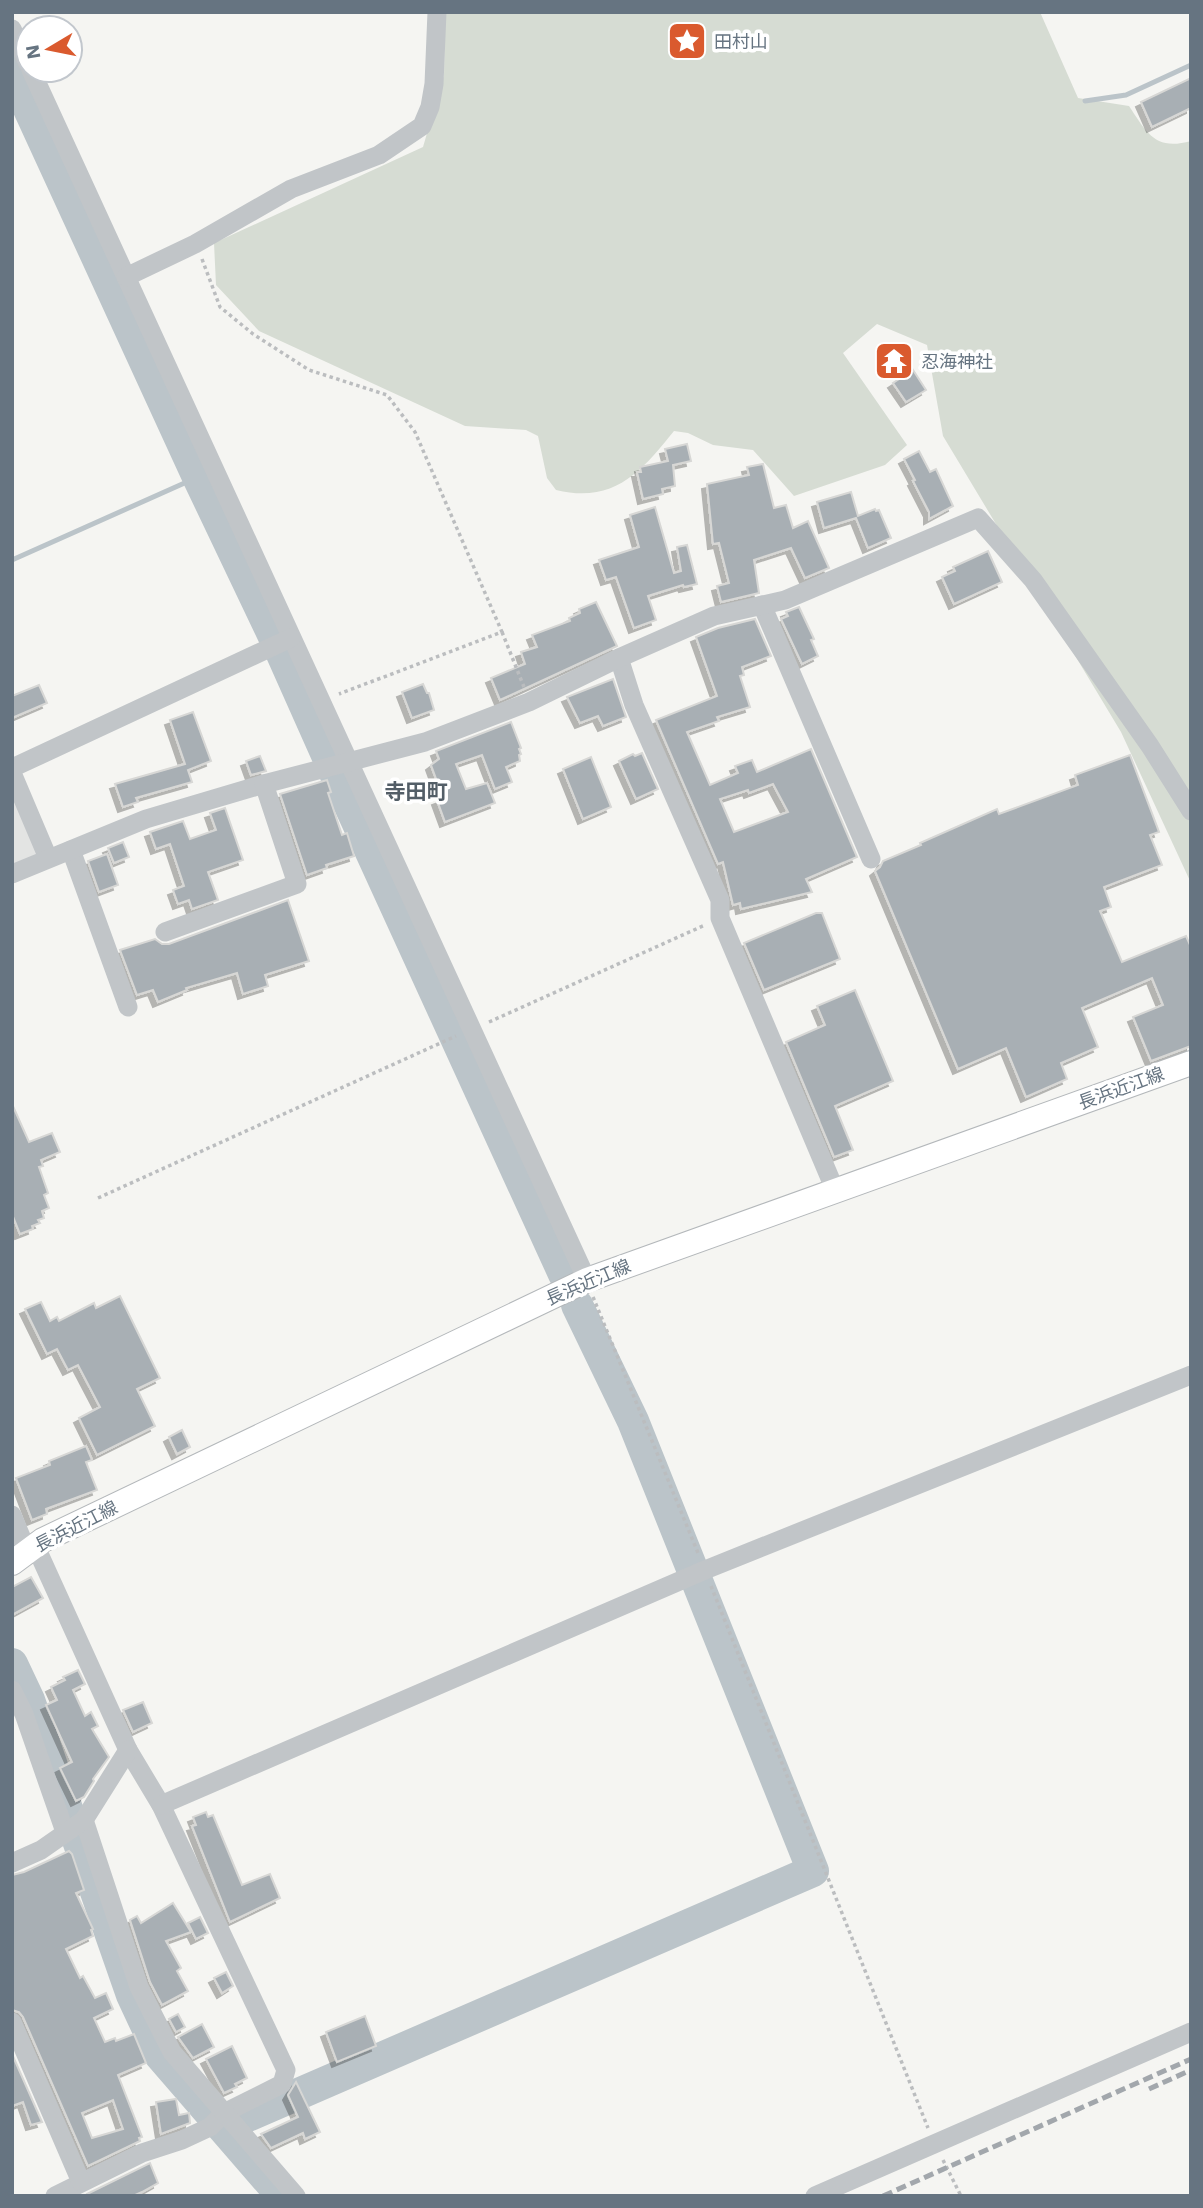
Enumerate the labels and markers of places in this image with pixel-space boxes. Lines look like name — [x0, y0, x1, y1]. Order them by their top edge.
place icon: 田村山 — [666, 20, 708, 62]
place label: 田村山 — [714, 31, 768, 52]
temple icon: 忍海神社 — [873, 340, 915, 382]
place label: 忍海神社 — [921, 351, 993, 372]

